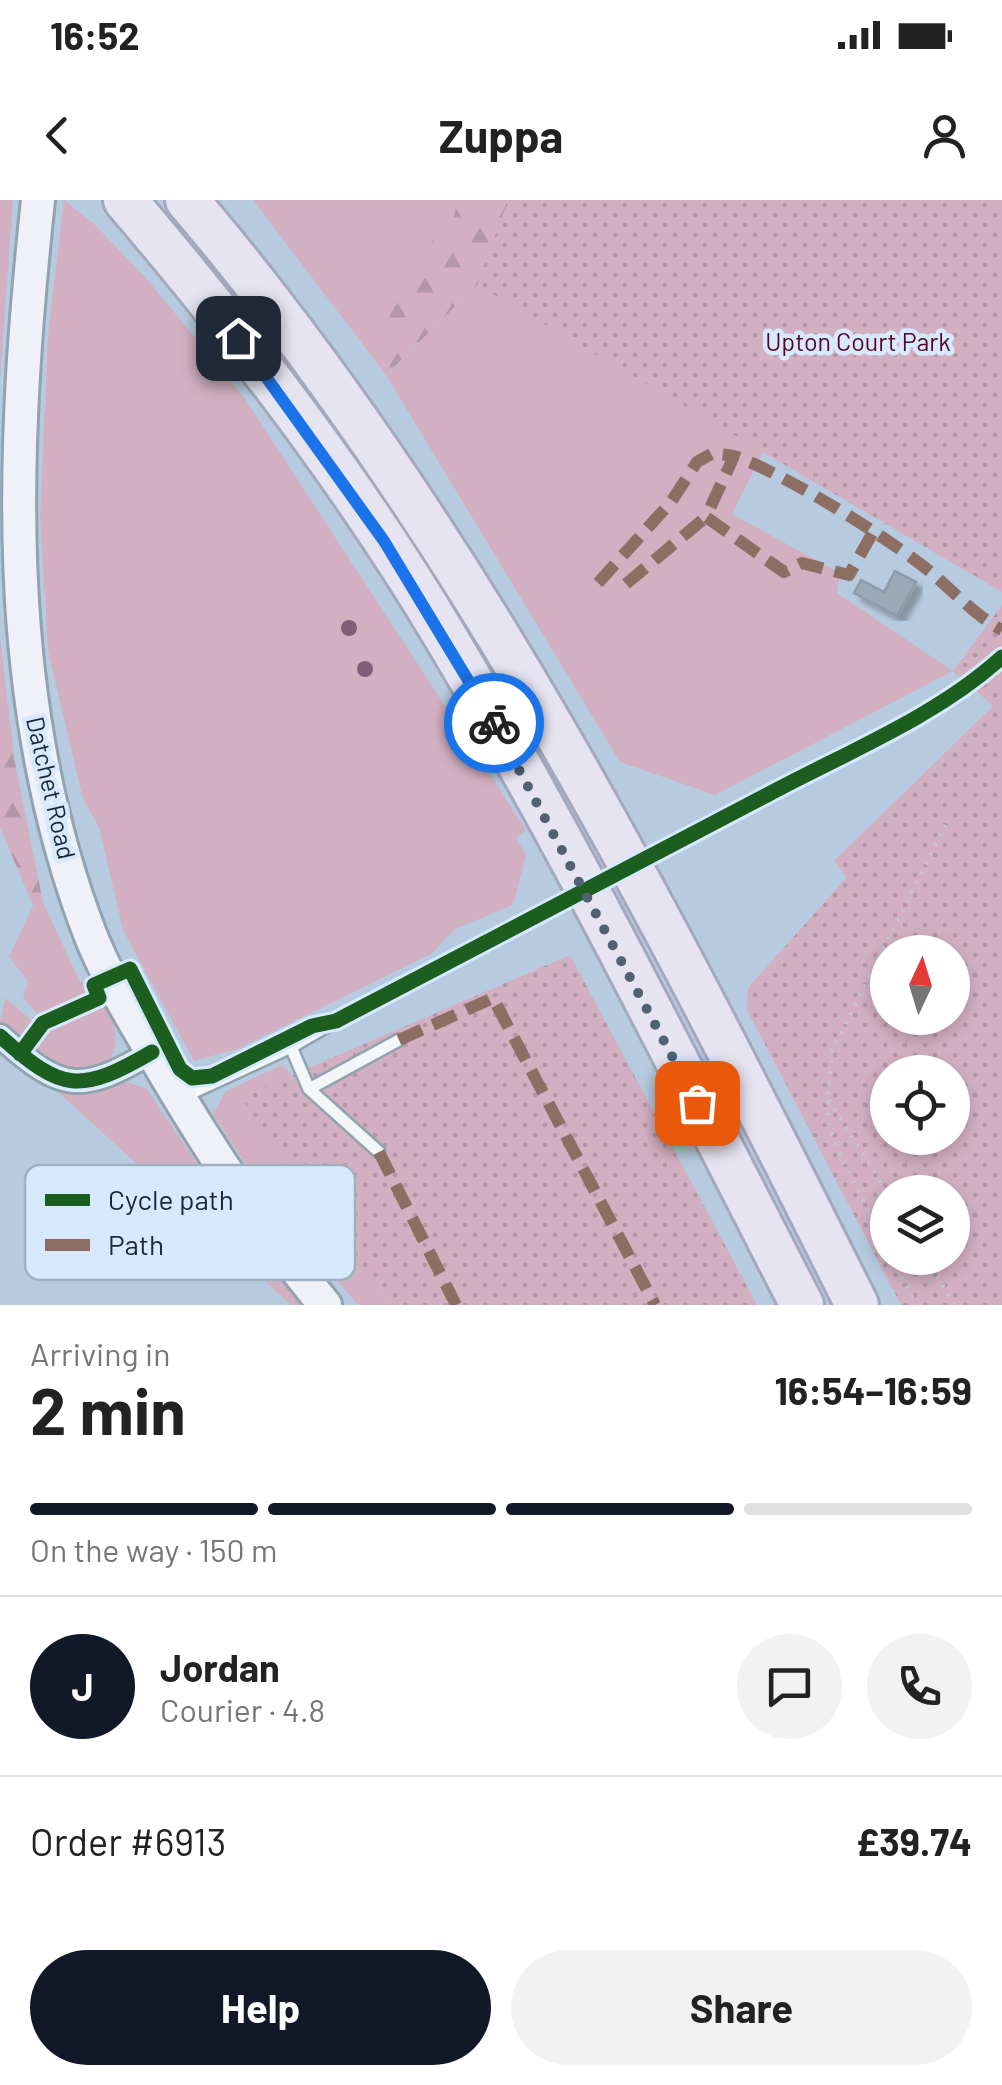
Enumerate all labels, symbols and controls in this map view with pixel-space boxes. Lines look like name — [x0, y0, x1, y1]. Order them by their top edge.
text: 16:52 — [50, 12, 139, 58]
icon: back — [30, 108, 85, 163]
text: Zuppa — [439, 108, 563, 162]
icon: person — [917, 108, 972, 163]
pin — [196, 296, 281, 381]
icon: home — [211, 311, 266, 366]
park label: Upton Court Park — [765, 326, 951, 356]
courier — [444, 673, 544, 773]
icon: bike — [467, 696, 522, 751]
street label: Datchet Road — [21, 714, 83, 862]
north arrow — [870, 935, 970, 1035]
map controls — [870, 935, 970, 1275]
button: locate — [870, 1055, 970, 1155]
pin — [655, 1061, 740, 1146]
icon: bag — [670, 1076, 725, 1131]
legend — [25, 1165, 355, 1280]
button: layers — [870, 1175, 970, 1275]
text: Cycle path — [108, 1182, 234, 1216]
text: Path — [108, 1227, 164, 1261]
text: Arriving in — [30, 1334, 170, 1372]
text: 16:54–16:59 — [774, 1367, 972, 1413]
text: 2 min — [30, 1370, 186, 1448]
text: On the way · 150 m — [30, 1530, 277, 1568]
button: chat — [737, 1634, 842, 1739]
button: phone — [867, 1634, 972, 1739]
text: Jordan — [160, 1644, 280, 1690]
text: J — [71, 1663, 94, 1709]
text: Courier · 4.8 — [160, 1690, 325, 1728]
text: Order #6913 — [30, 1818, 226, 1864]
text: £39.74 — [856, 1818, 972, 1864]
button: Help — [30, 1950, 491, 2065]
button: Share — [511, 1950, 972, 2065]

